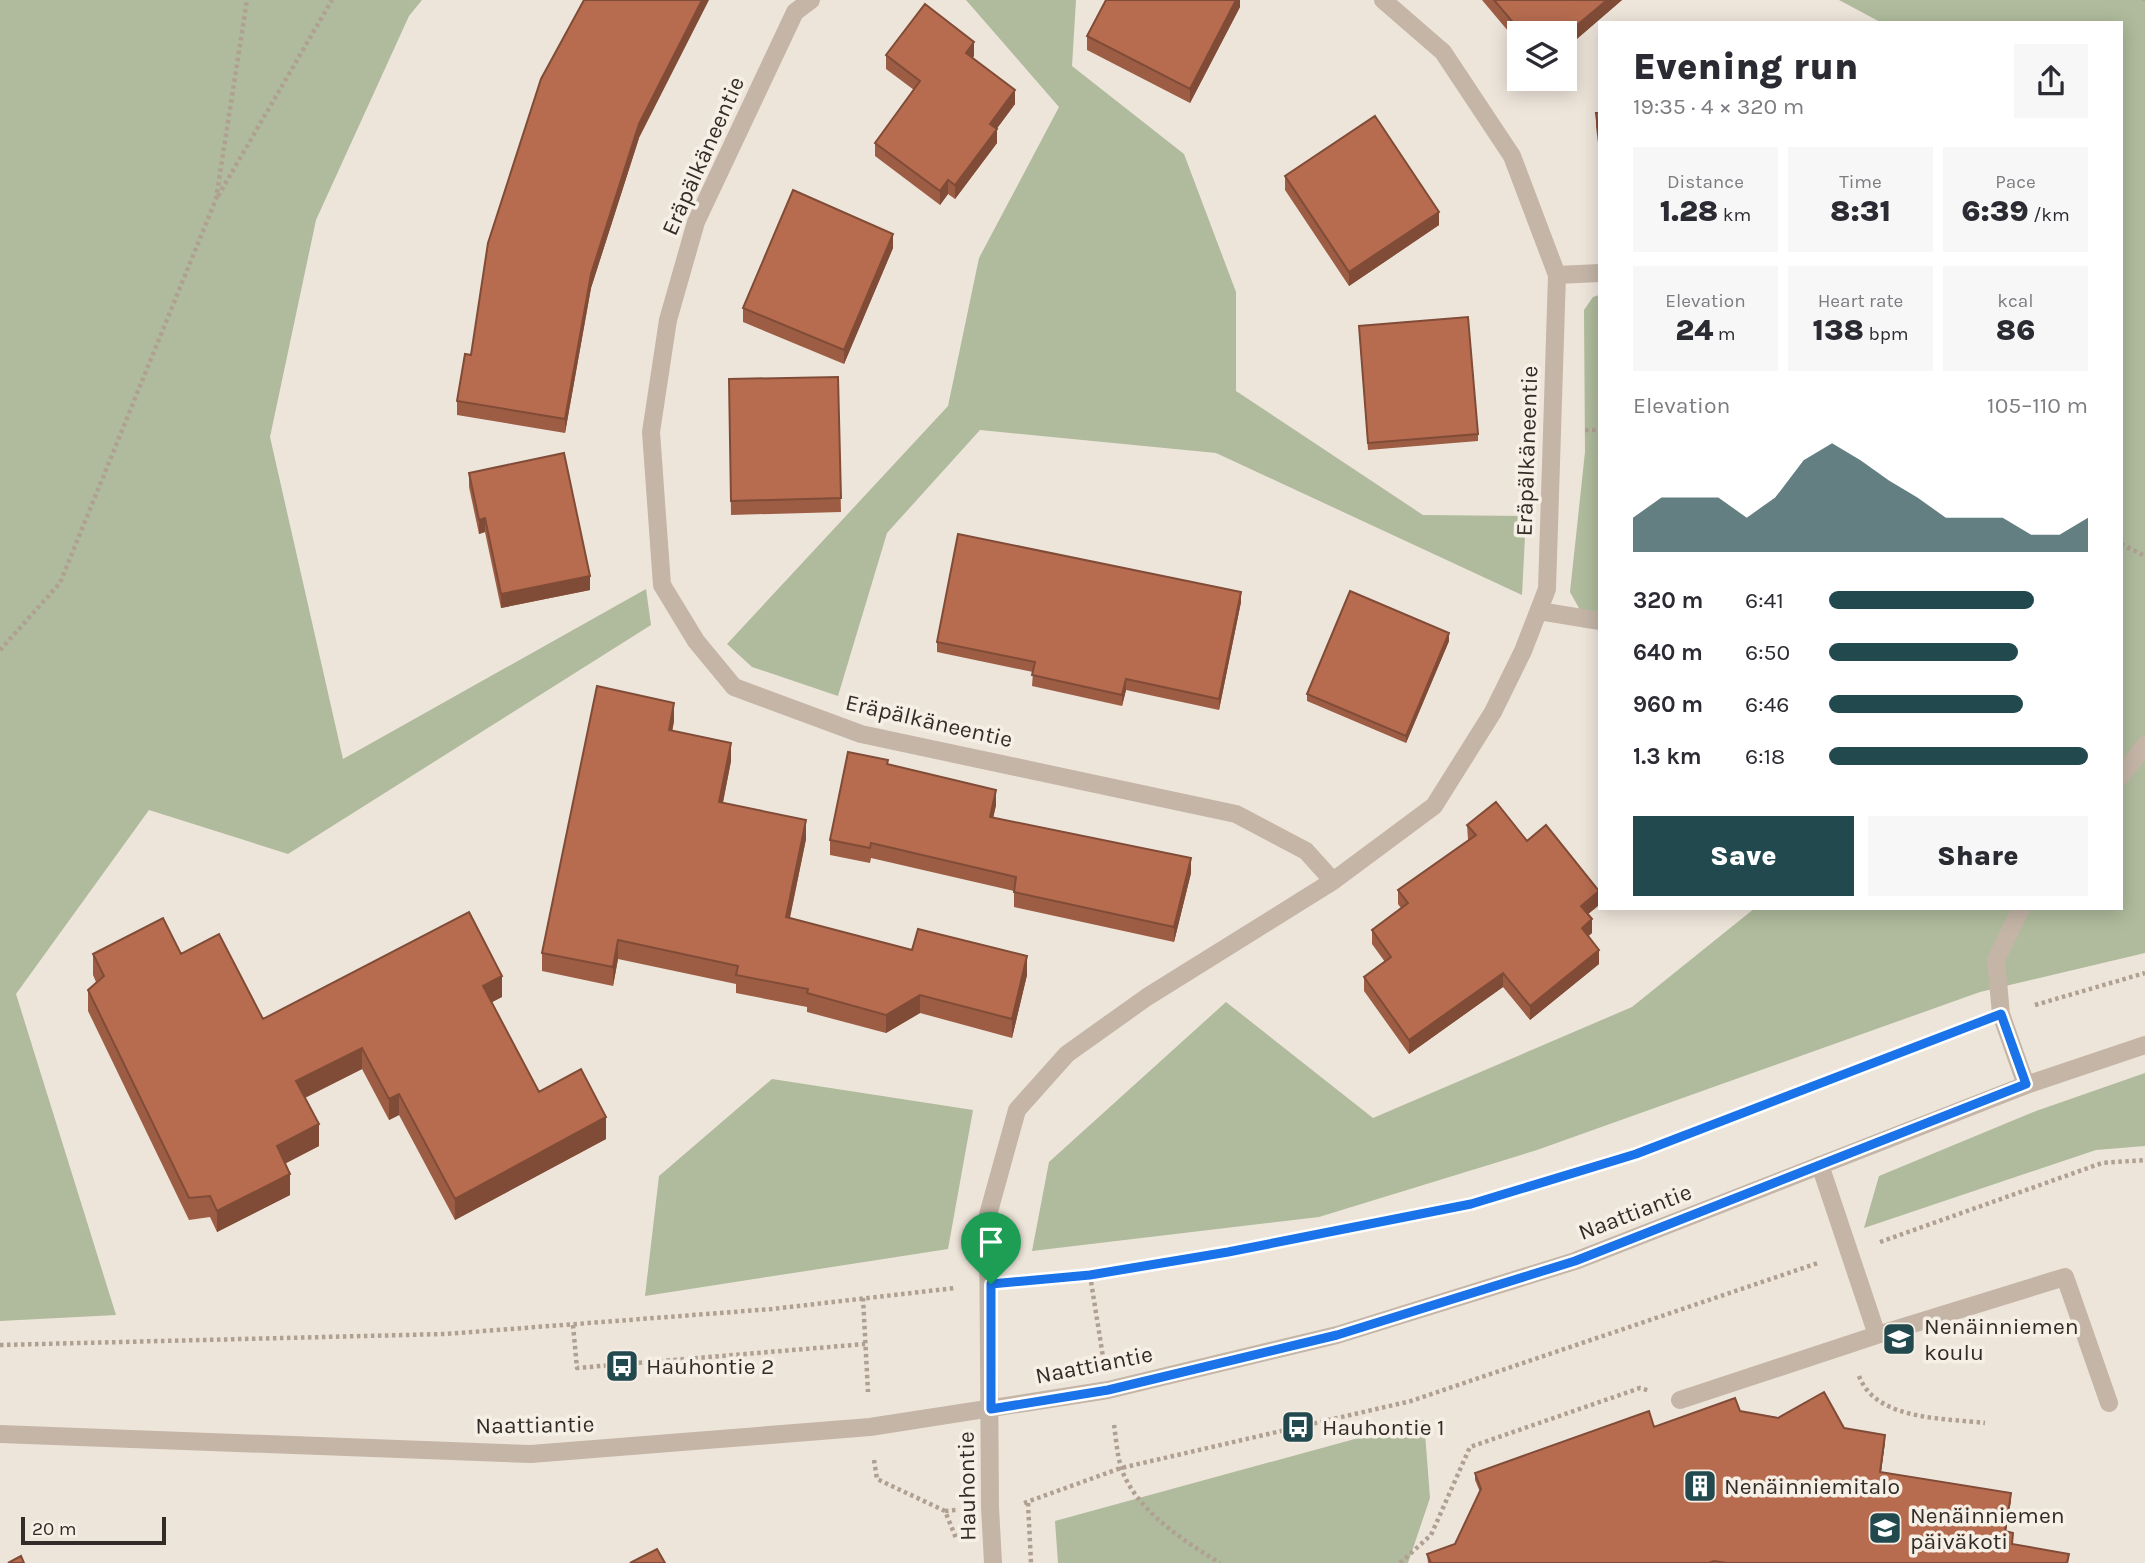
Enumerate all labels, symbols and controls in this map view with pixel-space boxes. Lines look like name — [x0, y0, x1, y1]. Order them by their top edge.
map controls — [1507, 21, 1577, 91]
button: layers — [1507, 21, 1577, 91]
text: Evening run — [1633, 44, 1858, 89]
button: share — [2014, 44, 2088, 118]
street label: Eräpälkäneentie — [656, 73, 750, 239]
text: 19:35 · 4 × 320 m — [1633, 93, 1804, 120]
text: Distance — [1667, 171, 1744, 193]
text: Time — [1839, 171, 1882, 193]
text: Pace — [1995, 171, 2036, 193]
text: 1.28 — [1660, 193, 1718, 229]
text: 8:31 — [1830, 193, 1891, 229]
text: 6:39 — [1961, 193, 2029, 229]
text: km — [1718, 204, 1751, 226]
text: /km — [2029, 204, 2070, 226]
text: Elevation — [1665, 290, 1746, 312]
text: Heart rate — [1818, 290, 1903, 312]
text: kcal — [1997, 290, 2034, 312]
text: 24 — [1675, 312, 1713, 348]
text: 138 — [1812, 312, 1864, 348]
text: 86 — [1996, 312, 2035, 348]
text: m — [1713, 323, 1736, 345]
text: bpm — [1864, 323, 1909, 345]
street label: Eräpälkäneentie — [1511, 365, 1543, 537]
text: Elevation — [1633, 392, 1730, 419]
text: 105–110 m — [1987, 392, 2088, 419]
text: 320 m — [1633, 587, 1703, 614]
text: 6:41 — [1745, 587, 1784, 614]
text: 640 m — [1633, 639, 1703, 666]
text: 6:50 — [1745, 639, 1790, 666]
street label: Eräpälkäneentie — [843, 689, 1015, 753]
text: 960 m — [1633, 691, 1703, 718]
text: 6:46 — [1745, 691, 1789, 718]
text: 1.3 km — [1633, 743, 1702, 770]
text: 6:18 — [1745, 743, 1785, 770]
button: Save — [1633, 816, 1854, 896]
button: Share — [1868, 816, 2088, 896]
street label: Naattiantie — [1575, 1178, 1695, 1246]
pin — [961, 1212, 1021, 1284]
icon: arrive — [972, 1223, 1010, 1261]
place label: Nenäinniemen koulu — [1924, 1313, 2079, 1366]
school or university icon: Nenäinniemen koulu — [1880, 1320, 1918, 1358]
street label: Naattiantie — [1033, 1340, 1155, 1390]
bus stop icon: Hauhontie 2 — [603, 1347, 641, 1385]
place label: Hauhontie 2 — [646, 1353, 774, 1380]
bus stop icon: Hauhontie 1 — [1279, 1408, 1317, 1446]
street label: Naattiantie — [475, 1410, 595, 1440]
place label: Hauhontie 1 — [1322, 1414, 1445, 1441]
street label: Hauhontie — [953, 1431, 981, 1541]
building icon: Nenäinniemitalo — [1681, 1467, 1719, 1505]
place label: Nenäinniemitalo — [1724, 1473, 1900, 1500]
place label: Nenäinniemen päiväkoti — [1910, 1502, 2065, 1555]
school or university icon: Nenäinniemen päiväkoti — [1866, 1509, 1904, 1547]
scale bar — [21, 1514, 166, 1546]
text: 20 m — [32, 1518, 77, 1540]

